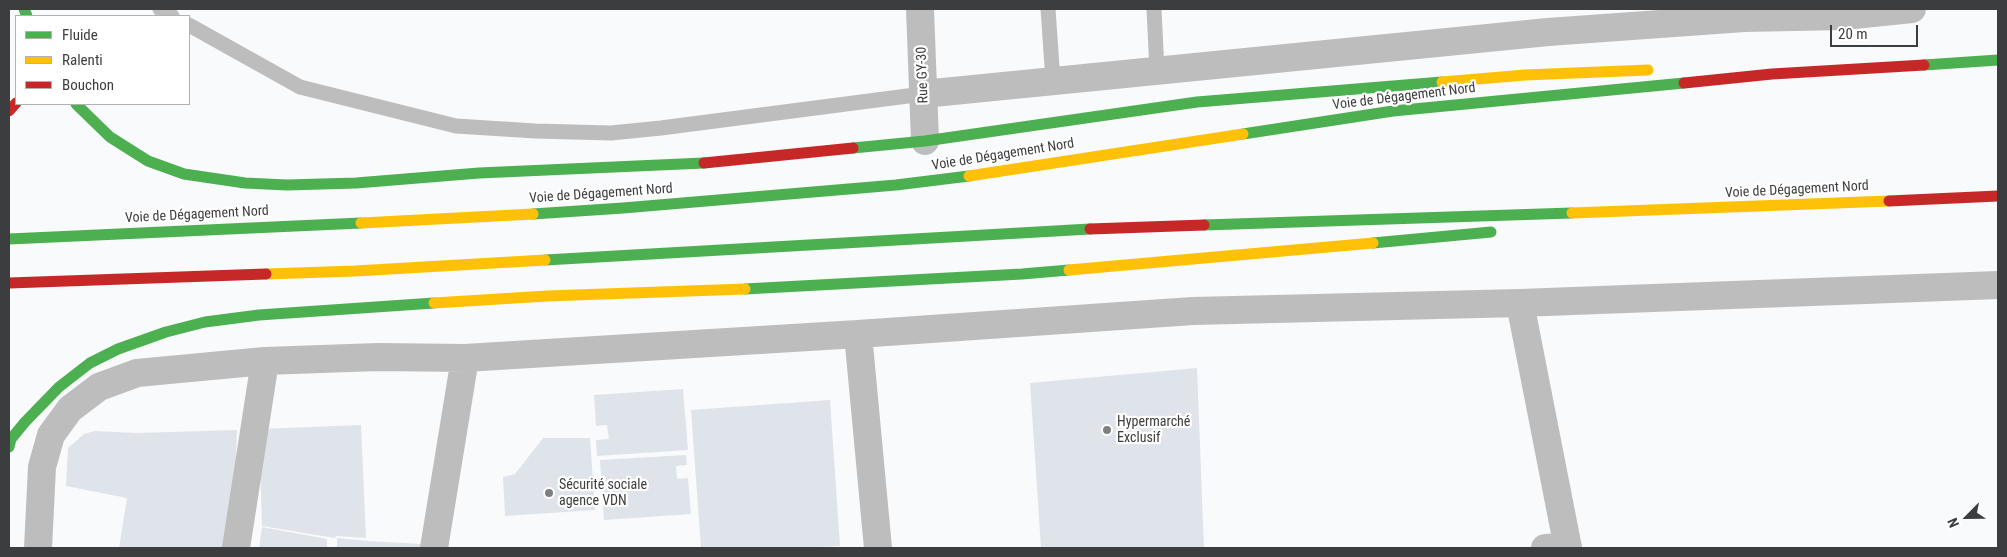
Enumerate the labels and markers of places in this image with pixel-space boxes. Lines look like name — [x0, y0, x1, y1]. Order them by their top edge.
place label: Hypermarché Exclusif — [1117, 414, 1190, 447]
marker: Hypermarché Exclusif — [1101, 424, 1113, 436]
place label: Sécurité sociale agence VDN — [559, 477, 647, 510]
marker: Sécurité sociale agence VDN — [543, 487, 555, 499]

